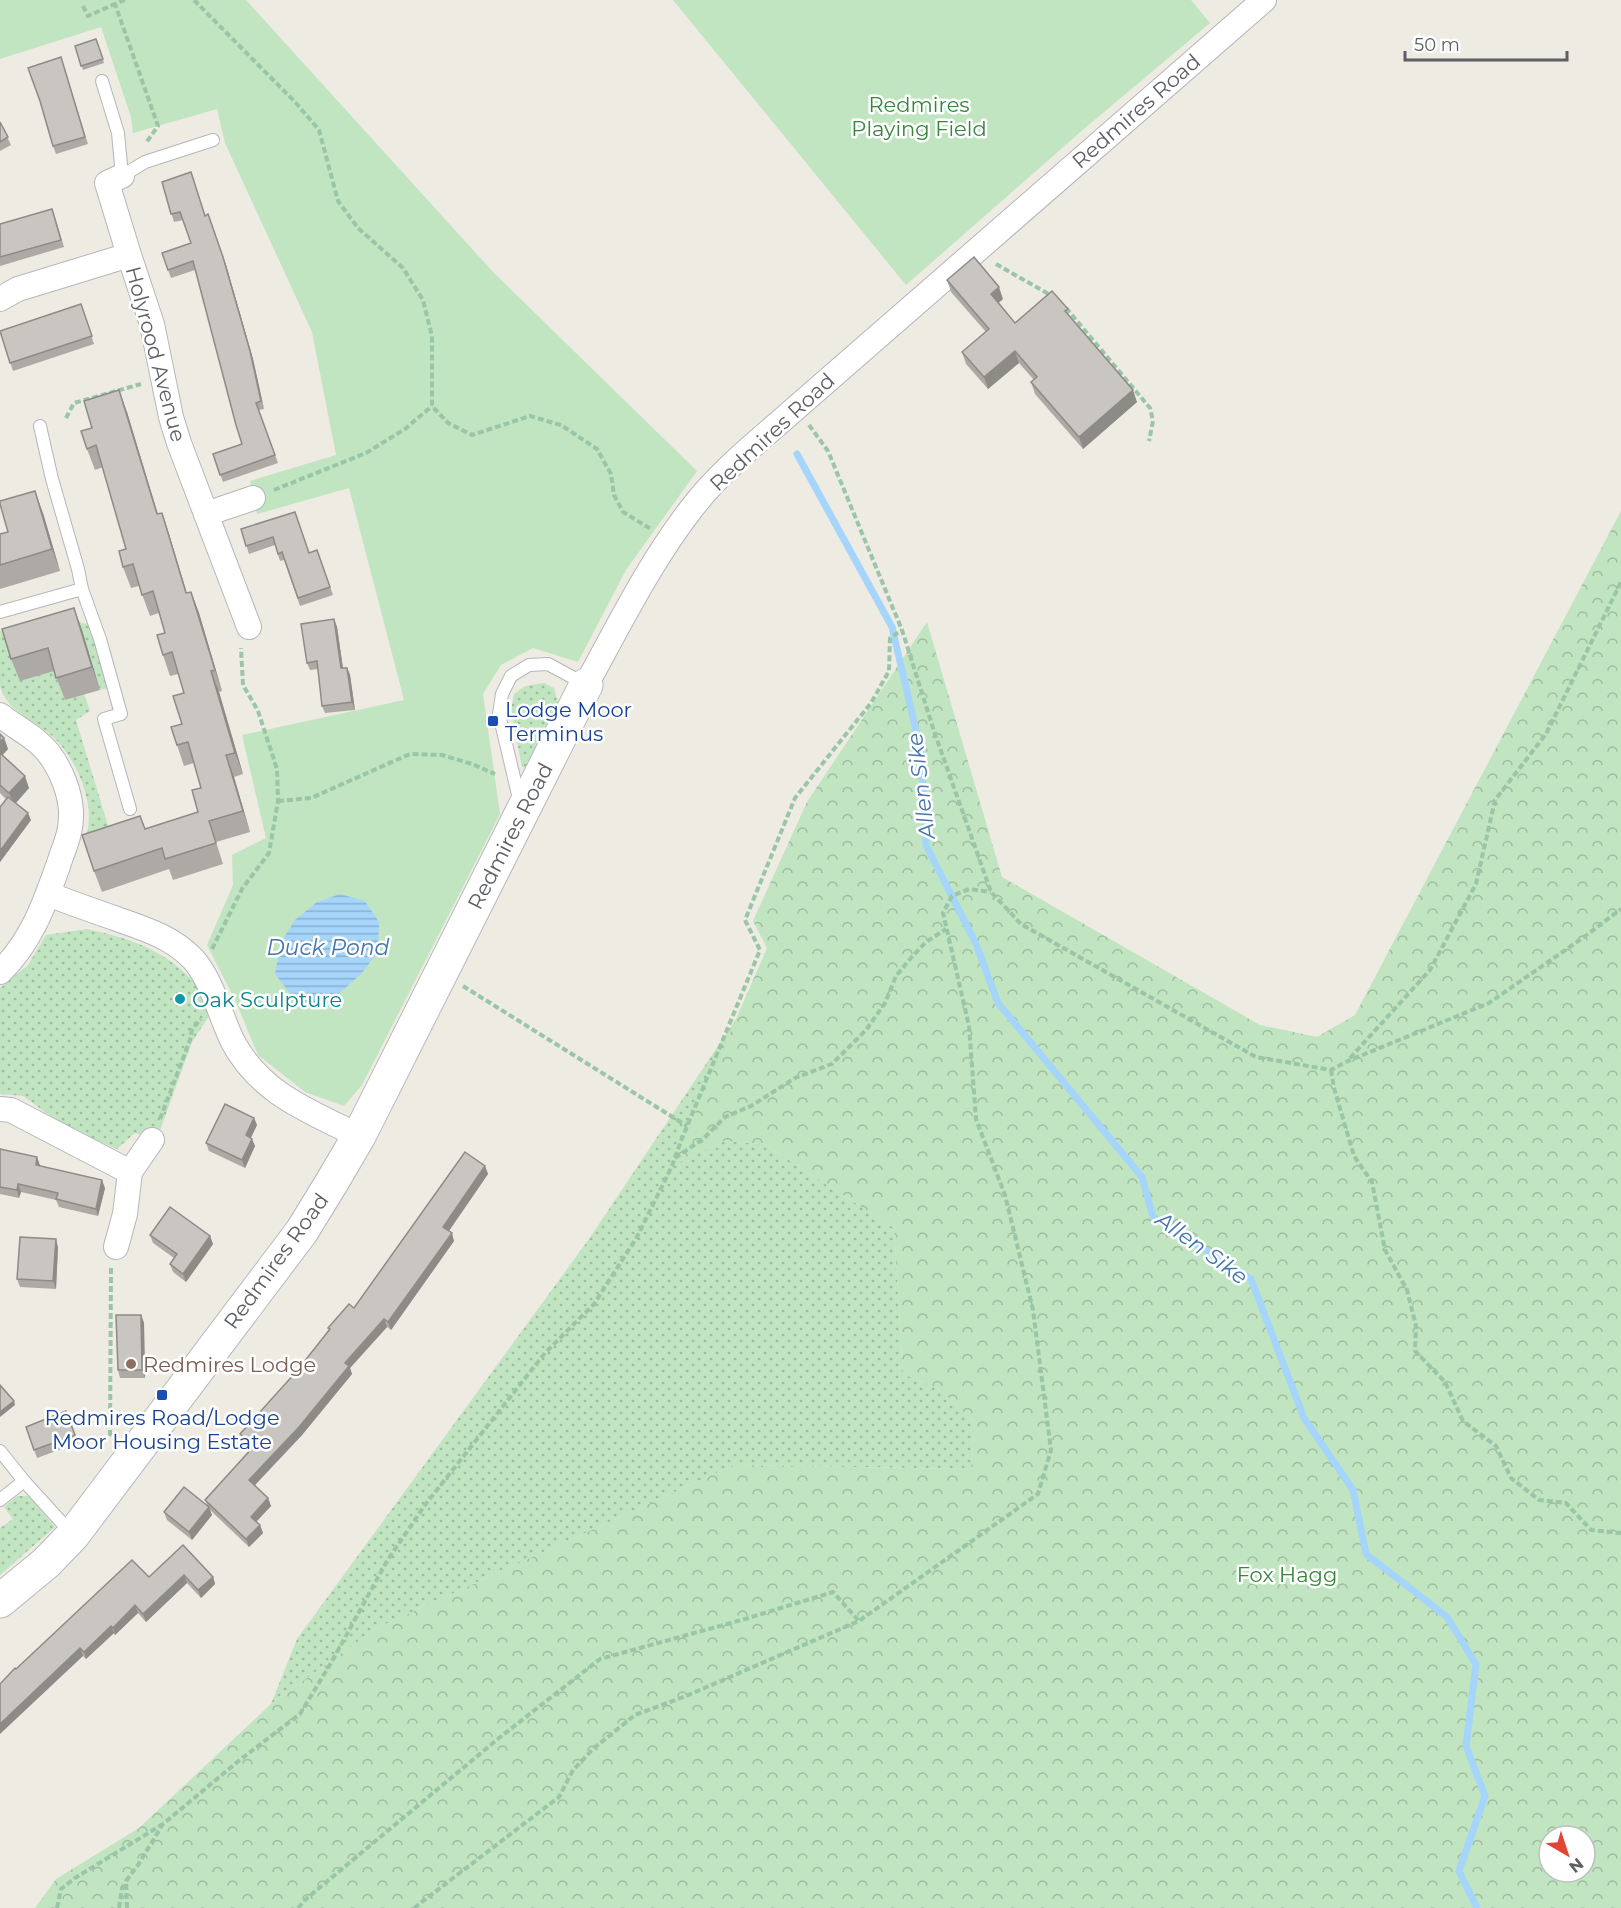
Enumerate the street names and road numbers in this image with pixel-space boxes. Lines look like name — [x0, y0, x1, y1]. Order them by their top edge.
street label: Redmires Road — [1067, 49, 1205, 173]
street label: Holyrood Avenue — [121, 264, 191, 444]
street label: Redmires Road — [704, 368, 840, 496]
street label: Redmires Road — [462, 758, 558, 914]
street label: Redmires Road — [218, 1188, 334, 1334]

